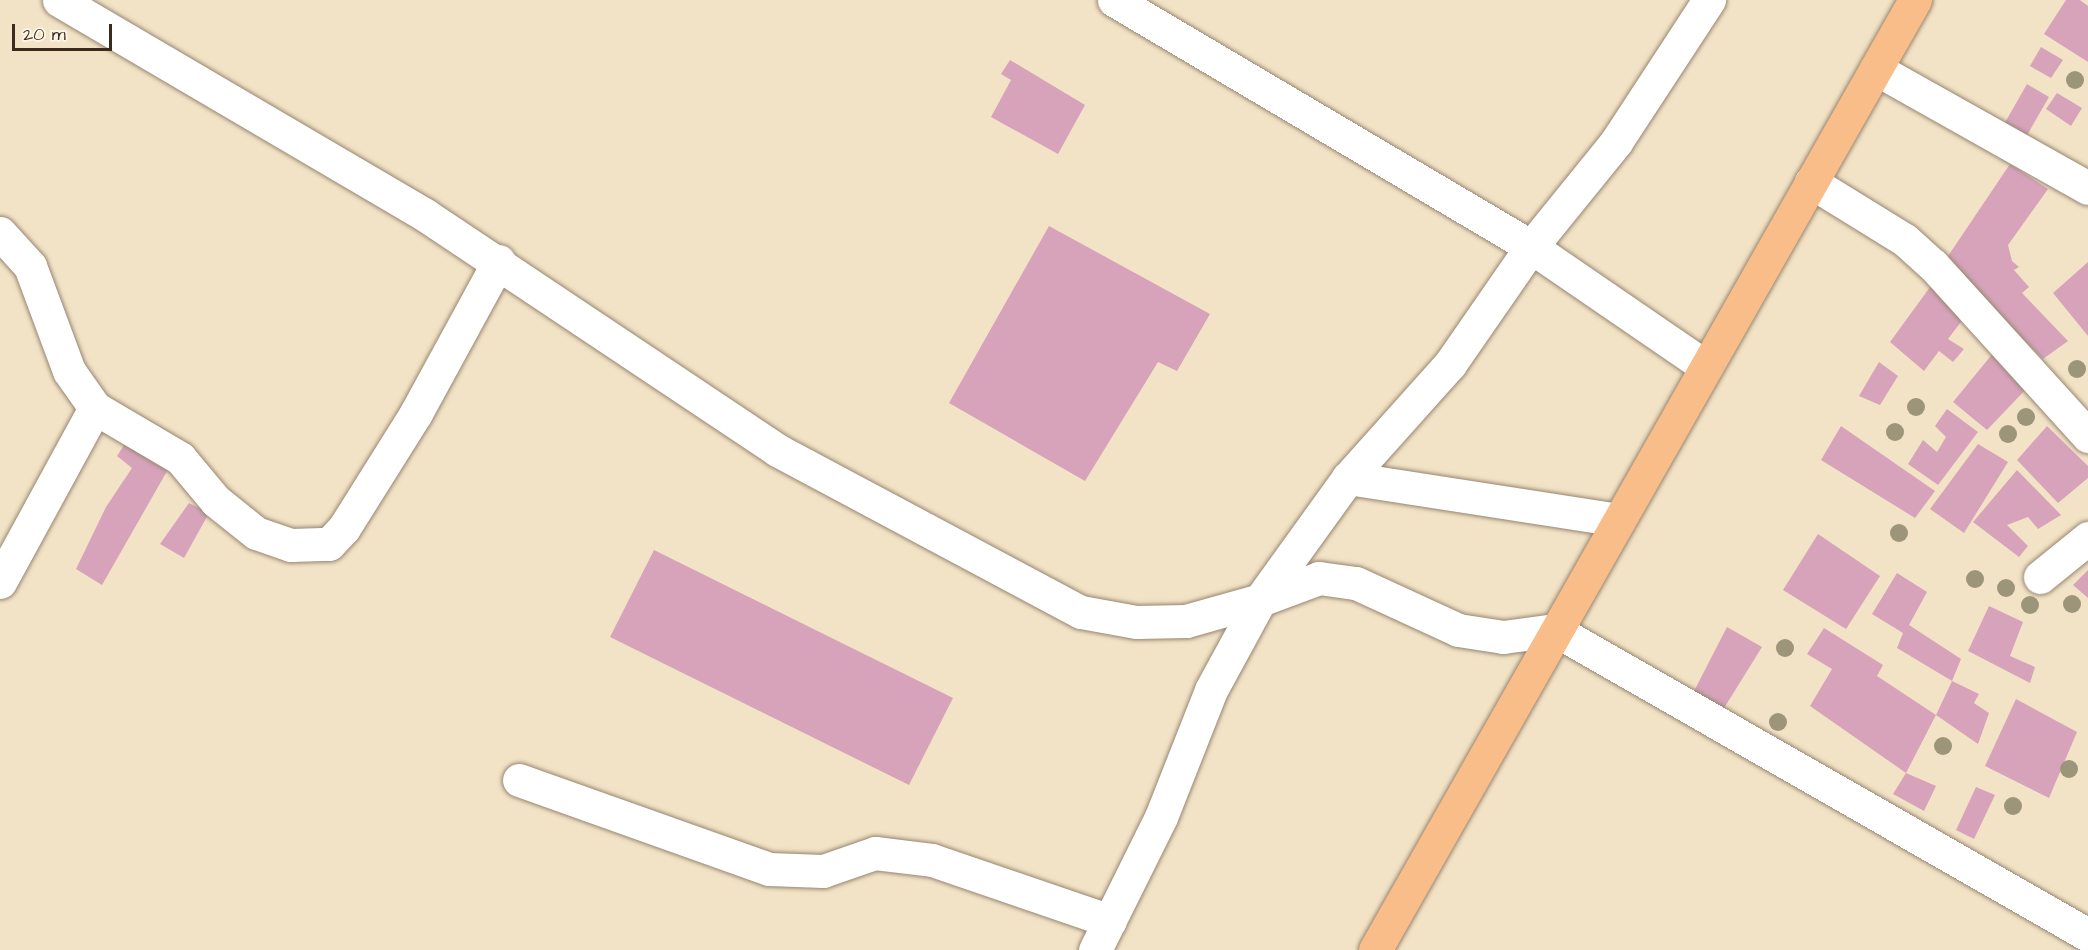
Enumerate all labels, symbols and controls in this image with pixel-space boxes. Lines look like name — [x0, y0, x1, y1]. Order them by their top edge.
scale bar — [15, 12, 116, 50]
text: 20 m — [23, 22, 66, 47]

